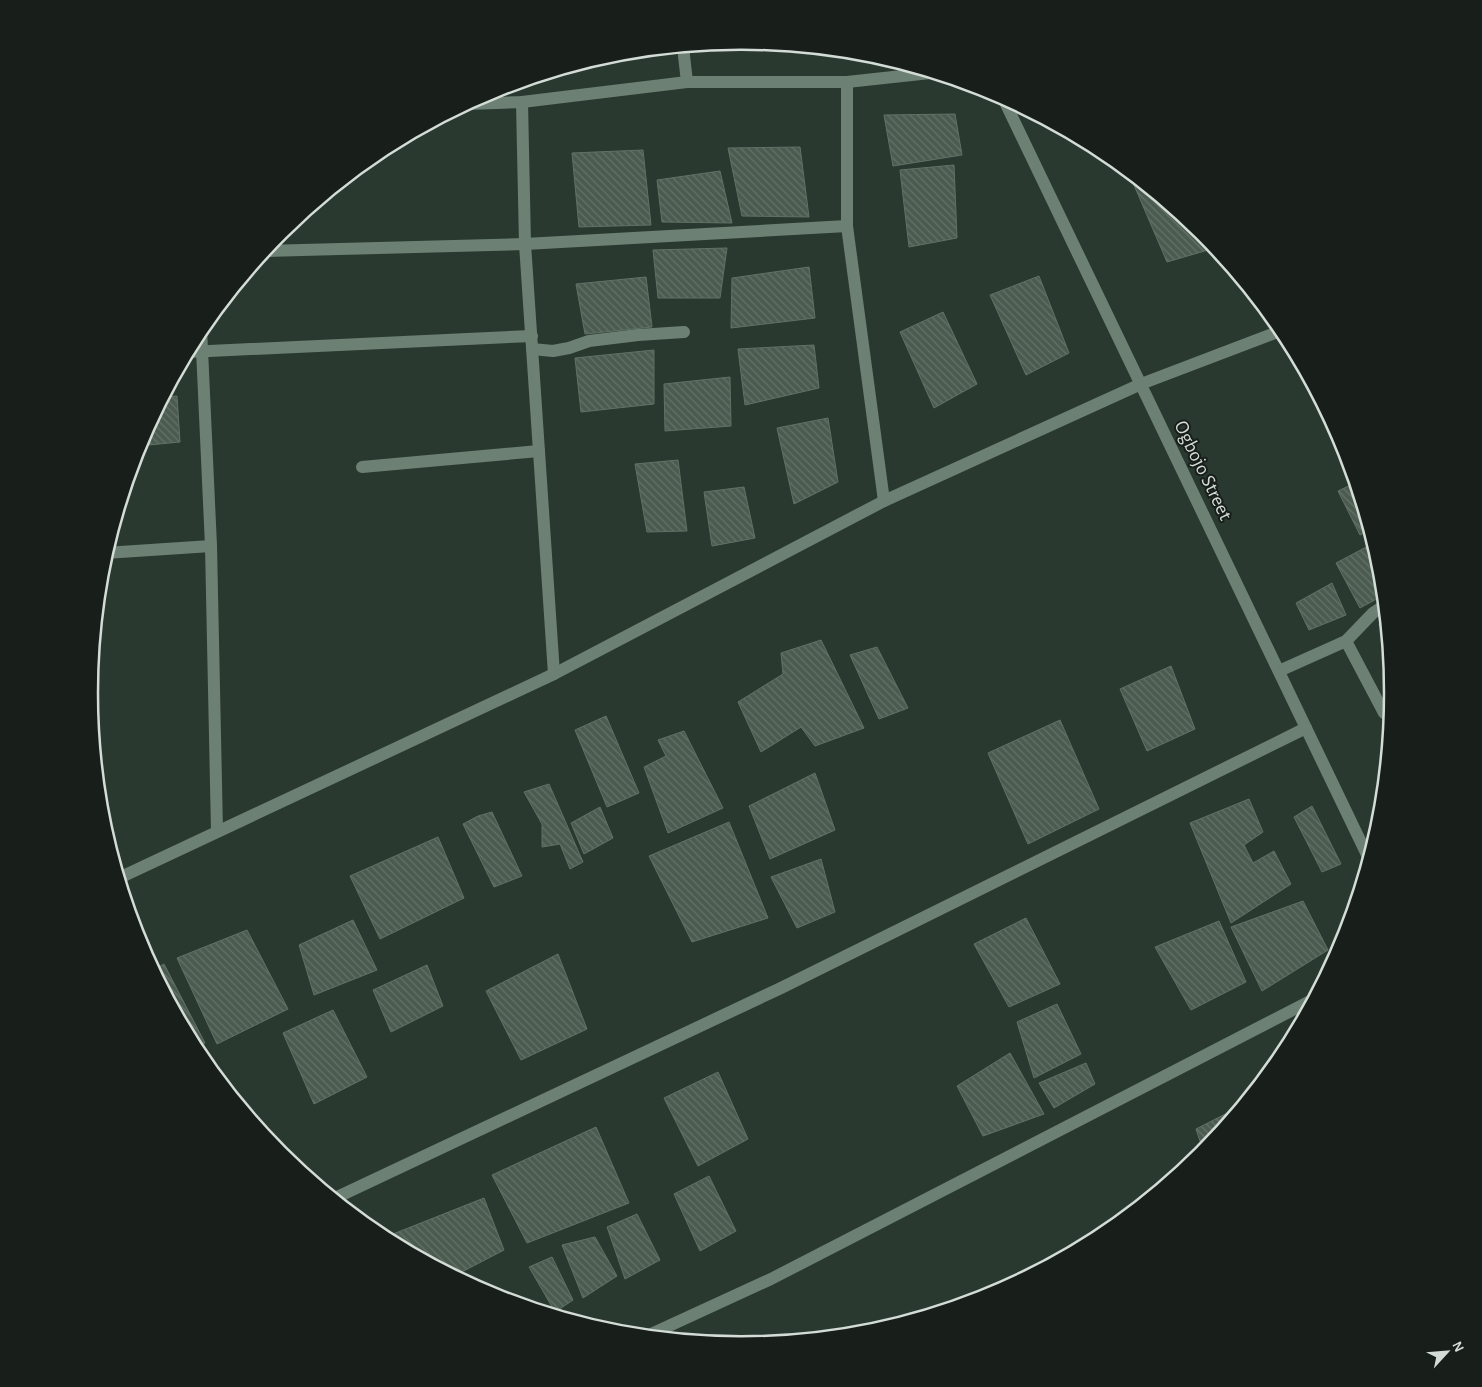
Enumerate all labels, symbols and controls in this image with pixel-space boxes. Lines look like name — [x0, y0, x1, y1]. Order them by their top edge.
street label: Ogbojo Street — [1170, 417, 1236, 524]
north arrow — [1422, 1327, 1472, 1377]
text: N — [1449, 1339, 1466, 1354]

